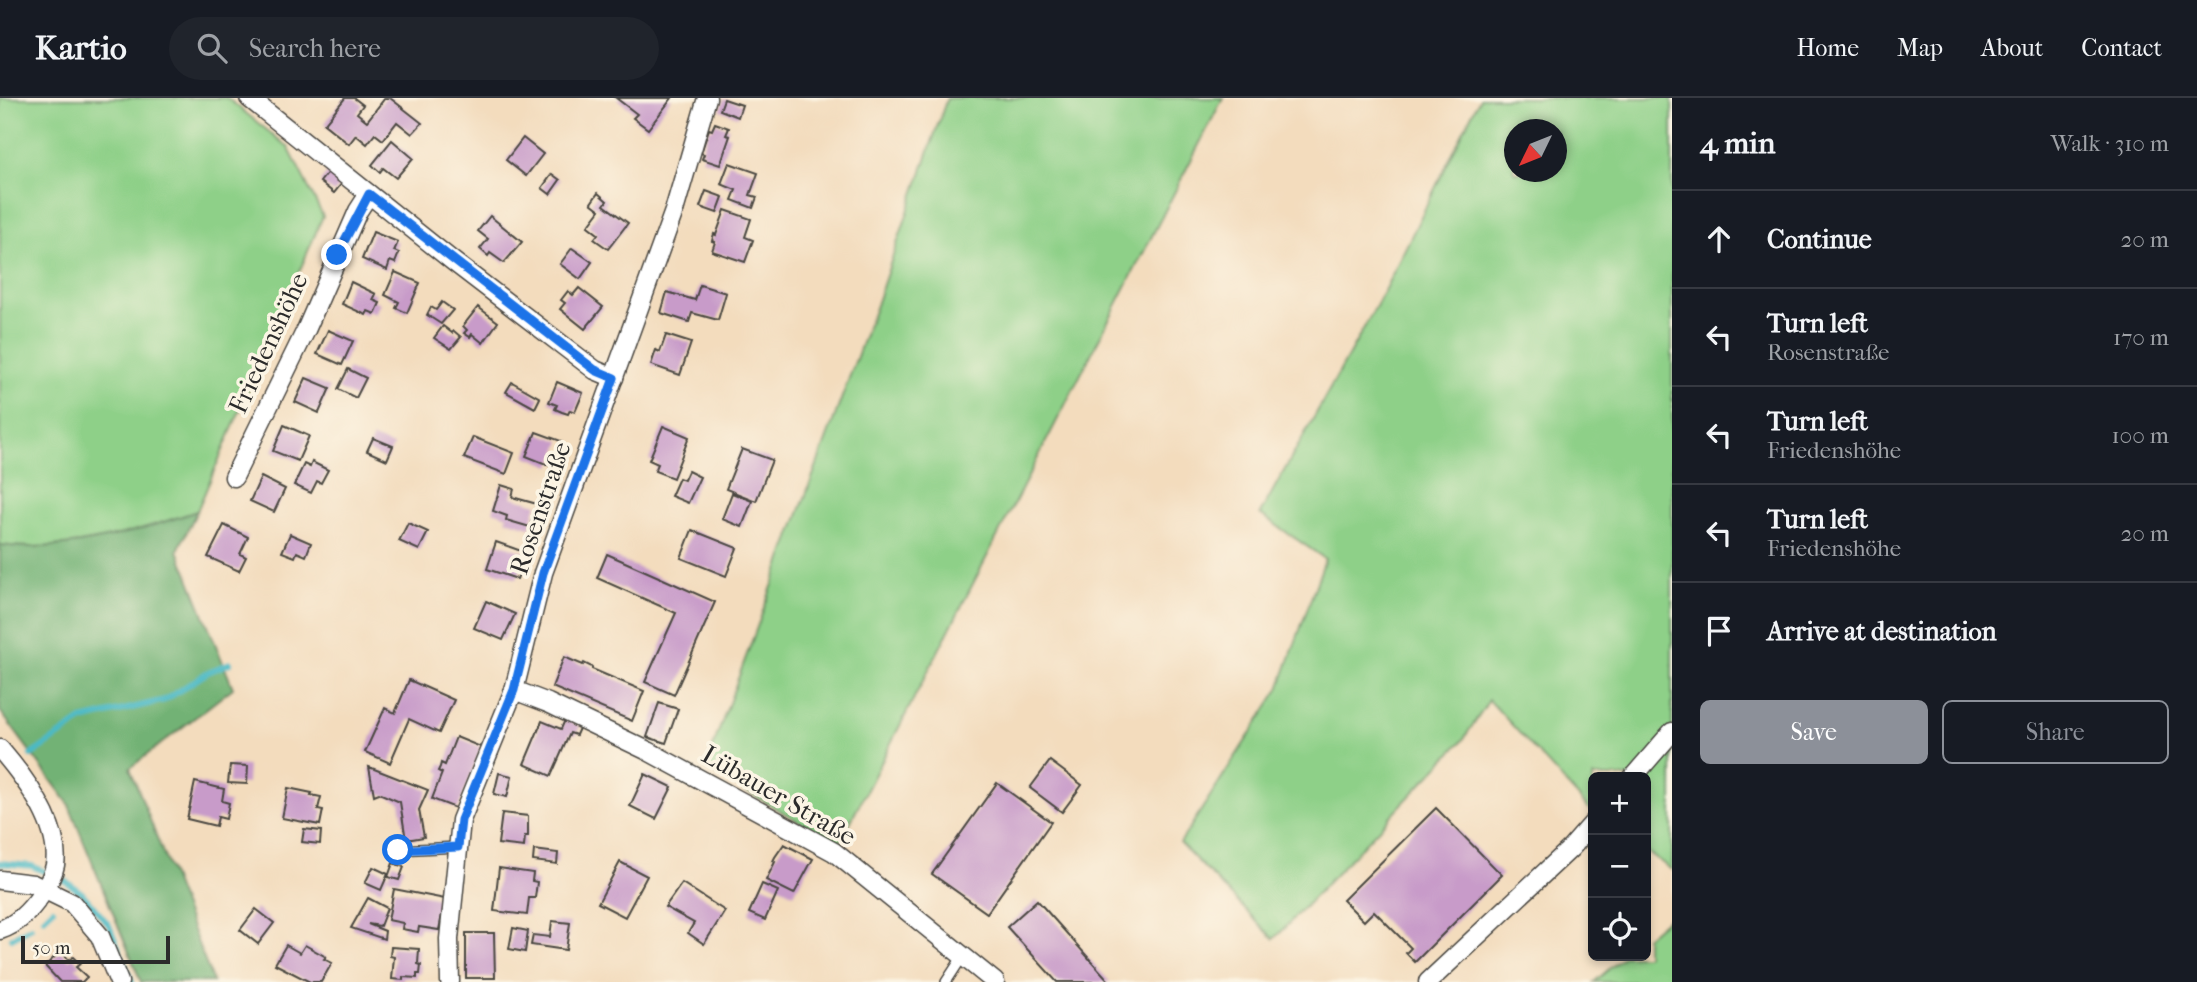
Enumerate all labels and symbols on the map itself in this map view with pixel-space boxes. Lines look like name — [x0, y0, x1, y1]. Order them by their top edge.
north arrow — [1504, 119, 1567, 182]
route end — [321, 239, 352, 270]
street label: Friedenshöhe — [222, 268, 315, 419]
street label: Rosenstraße — [503, 438, 578, 579]
street label: Lübauer Straße — [696, 739, 861, 852]
route start — [382, 834, 413, 865]
scale bar — [21, 933, 170, 965]

